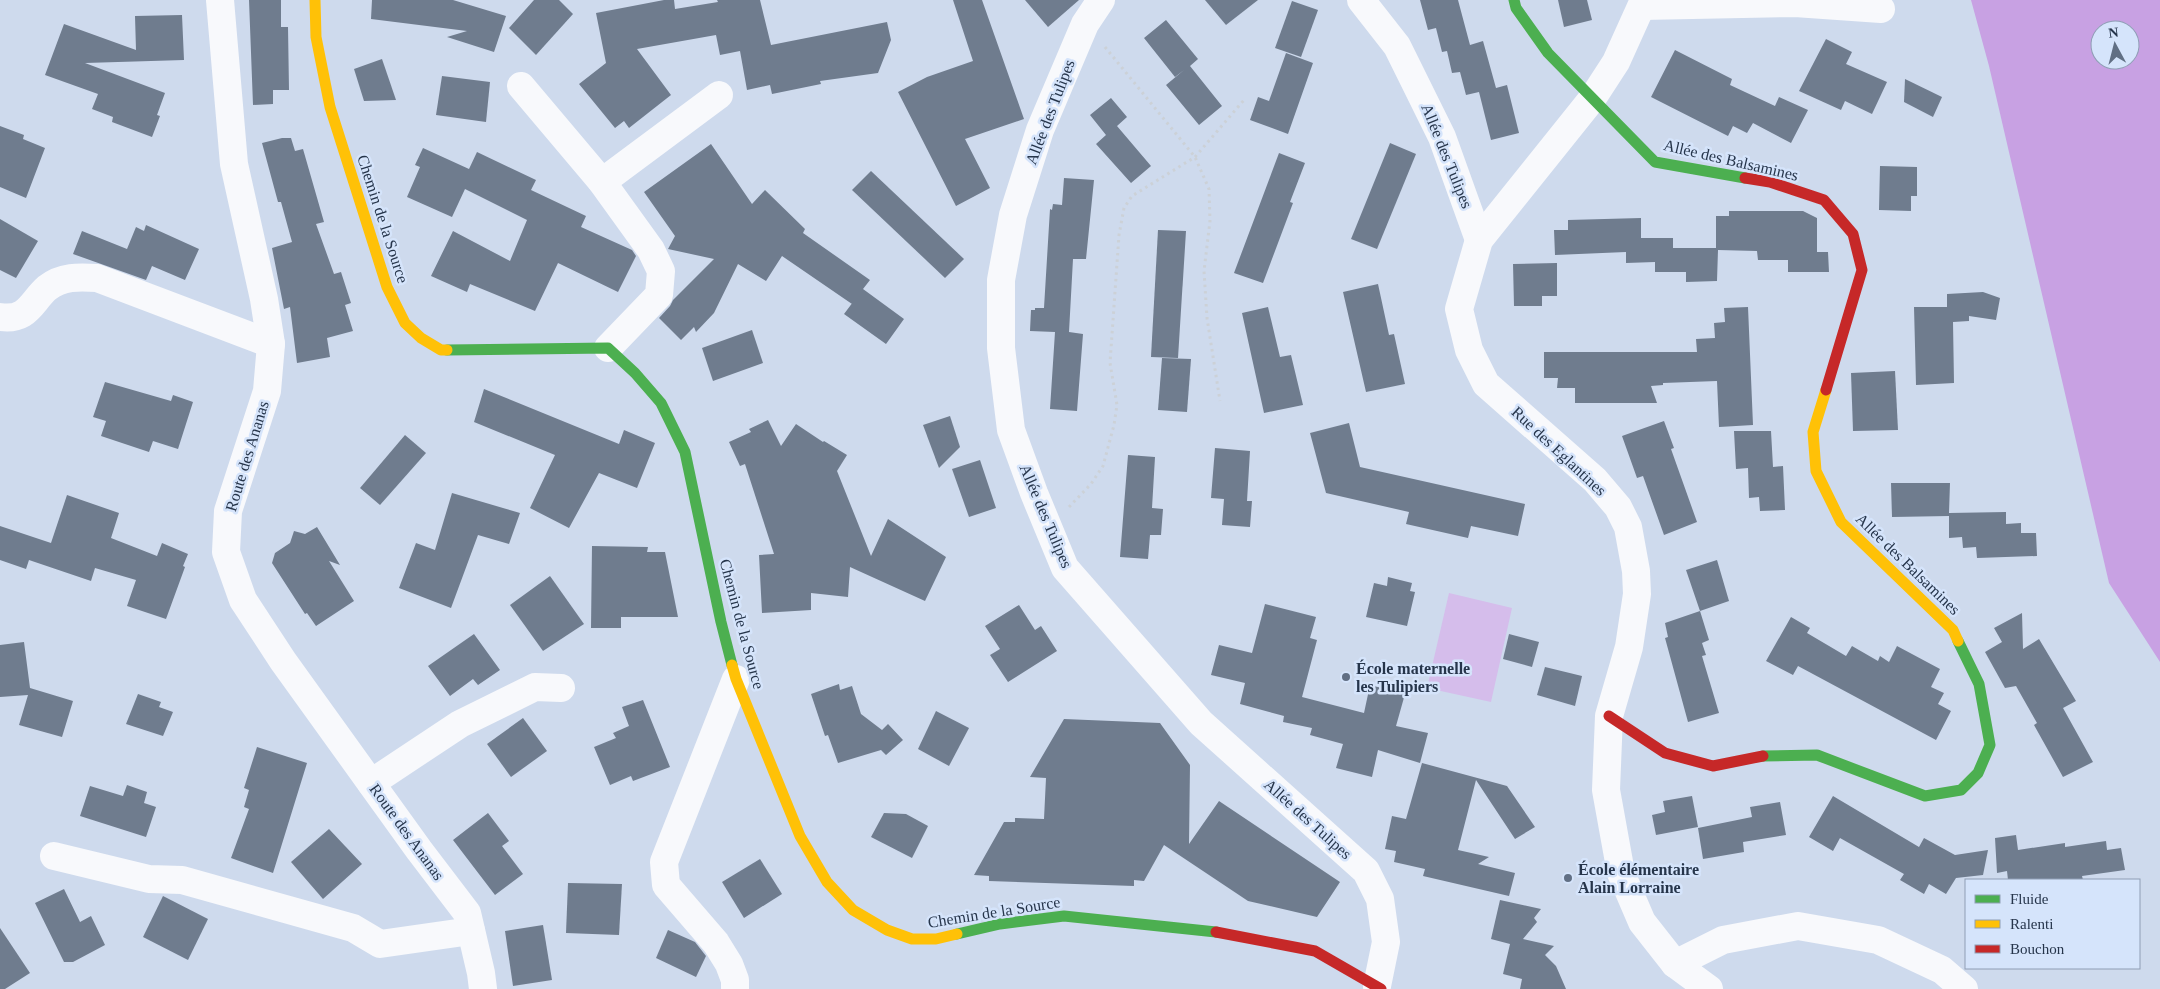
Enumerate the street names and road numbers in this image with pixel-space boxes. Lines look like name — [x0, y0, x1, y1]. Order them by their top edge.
street label: Allée des Tulipes — [1022, 57, 1079, 167]
street label: Allée des Tulipes — [1417, 101, 1476, 211]
street label: Allée des Balsamines — [1662, 136, 1800, 184]
street label: Chemin de la Source — [354, 153, 412, 285]
street label: Route des Ananas — [222, 399, 272, 513]
street label: Rue des Eglantines — [1508, 403, 1610, 500]
street label: Allée des Tulipes — [1016, 462, 1076, 571]
street label: Allée des Balsamines — [1853, 510, 1963, 618]
street label: Chemin de la Source — [716, 557, 768, 691]
street label: Allée des Tulipes — [1260, 776, 1355, 863]
street label: Route des Ananas — [366, 781, 448, 883]
street label: Chemin de la Source — [927, 893, 1061, 931]

